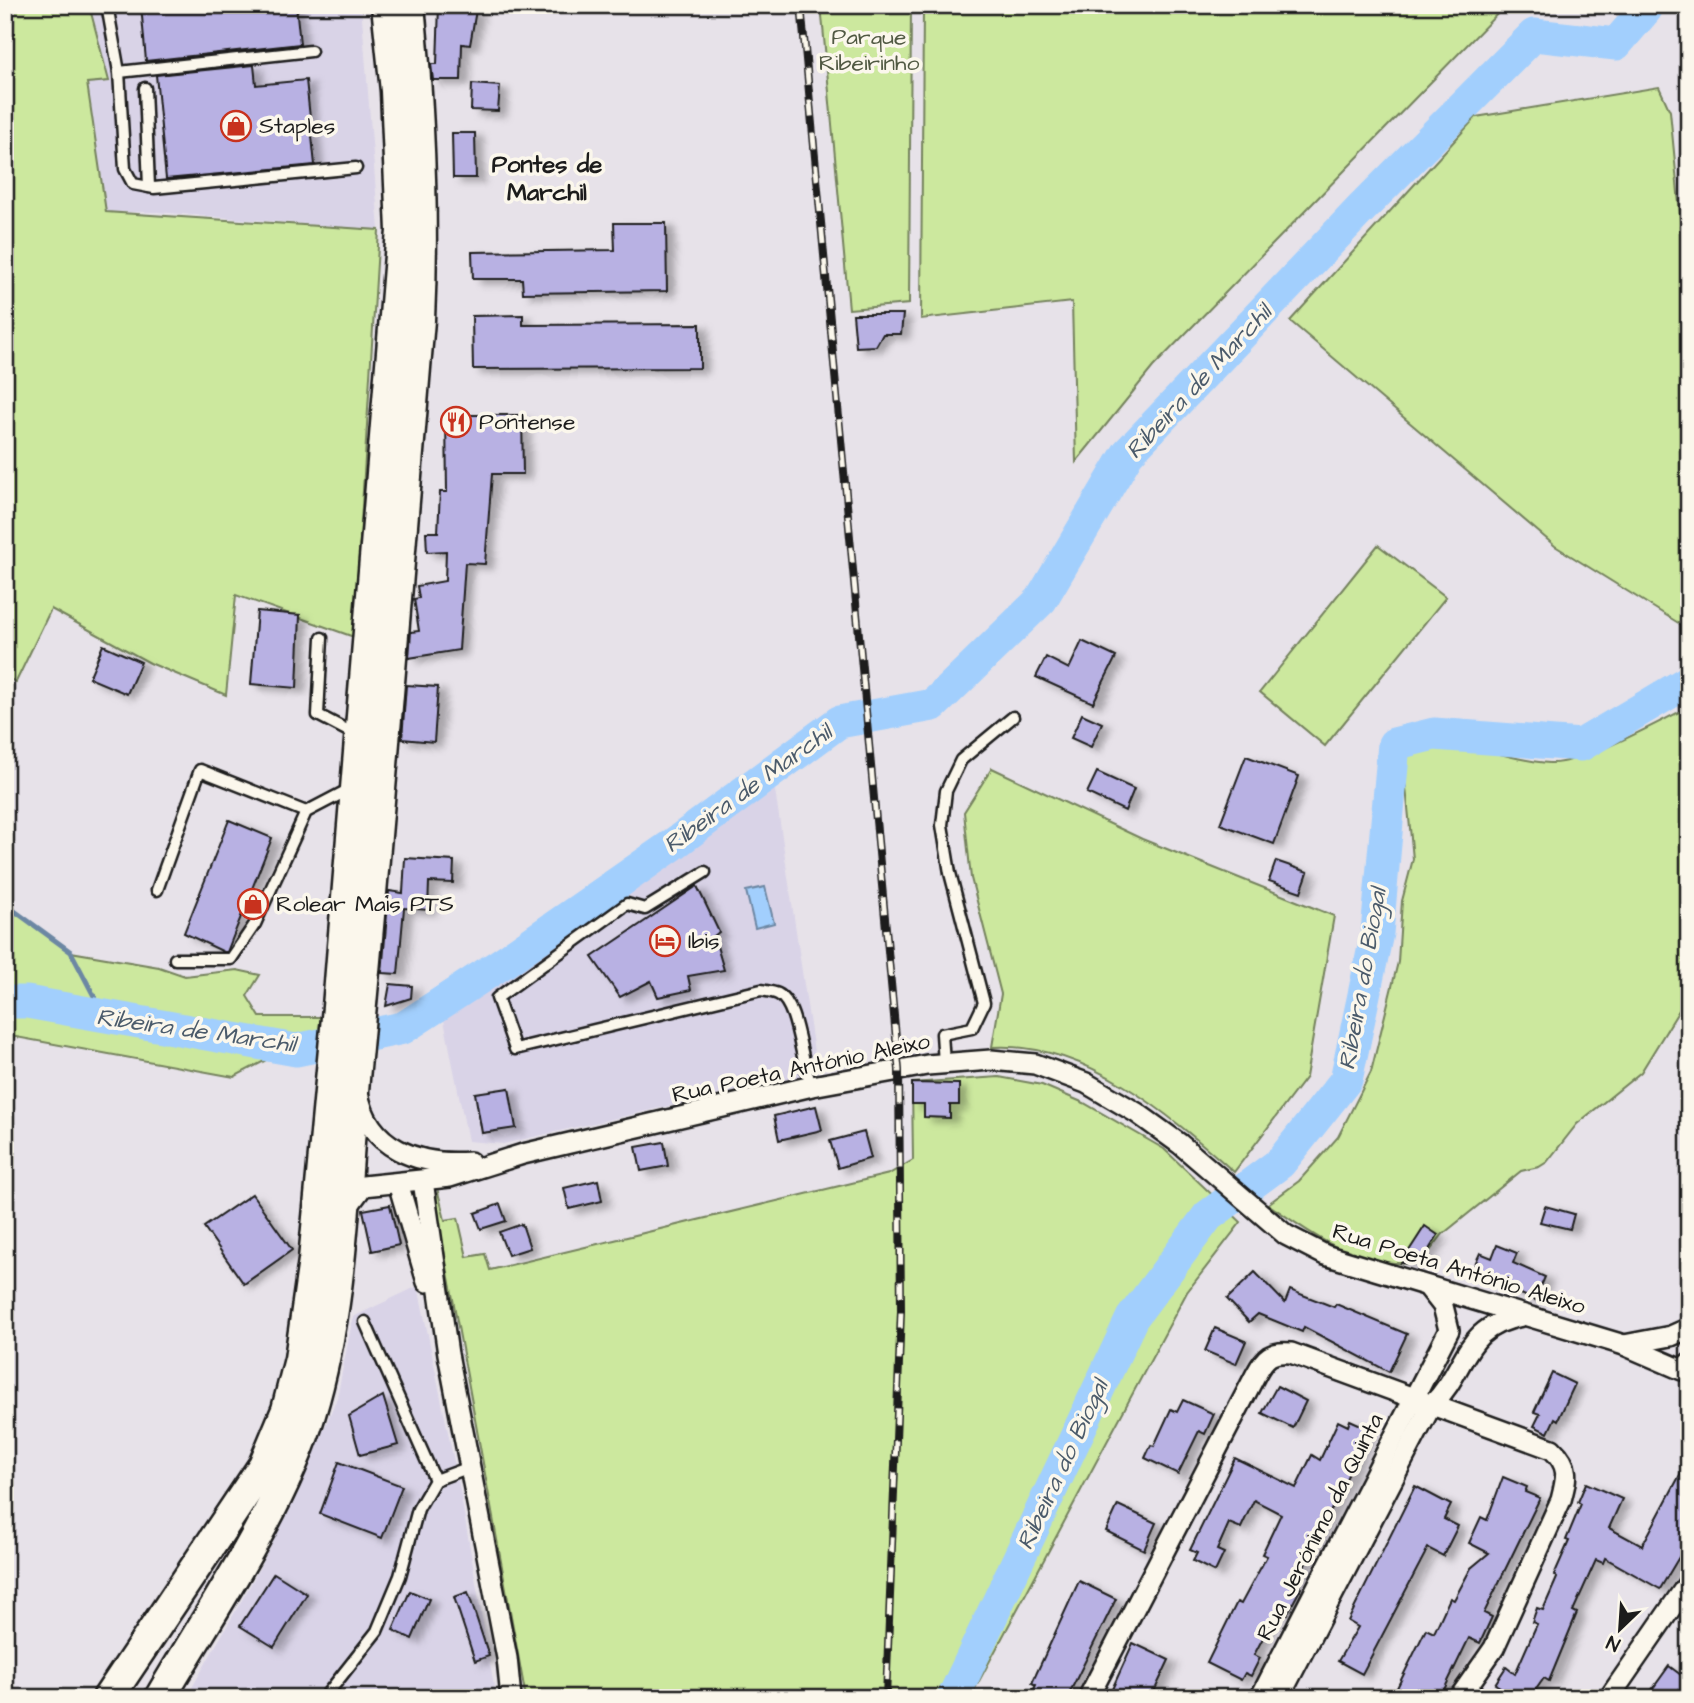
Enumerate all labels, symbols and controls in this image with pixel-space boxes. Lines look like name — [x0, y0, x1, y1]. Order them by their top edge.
park label: Parque Ribeirinho — [819, 21, 919, 79]
shop icon: Staples — [219, 109, 253, 143]
place label: Staples — [259, 110, 335, 142]
district label: Pontes de Marchil — [492, 148, 602, 210]
water label: Ribeira de Marchil — [1118, 295, 1282, 467]
restaurant icon: Pontense — [439, 405, 473, 439]
place label: Pontense — [479, 406, 575, 438]
water label: Ribeira de Marchil — [657, 714, 842, 862]
water label: Ribeira do Biogal — [1330, 882, 1397, 1073]
shop icon: Rolear Mais PTS — [236, 887, 270, 921]
place label: Rolear Mais PTS — [276, 888, 454, 920]
hotel icon: Ibis — [648, 924, 682, 958]
place label: Ibis — [688, 925, 719, 957]
water label: Ribeira de Marchil — [94, 1000, 301, 1062]
street label: Rua Poeta António Aleixo — [669, 1025, 933, 1111]
street label: Rua Poeta António Aleixo — [1329, 1215, 1589, 1323]
water label: Ribeira do Biogal — [1009, 1372, 1120, 1556]
street label: Rua Jerónimo da Quinta — [1249, 1408, 1391, 1646]
north arrow — [1586, 1594, 1656, 1664]
text: N — [1602, 1628, 1625, 1658]

